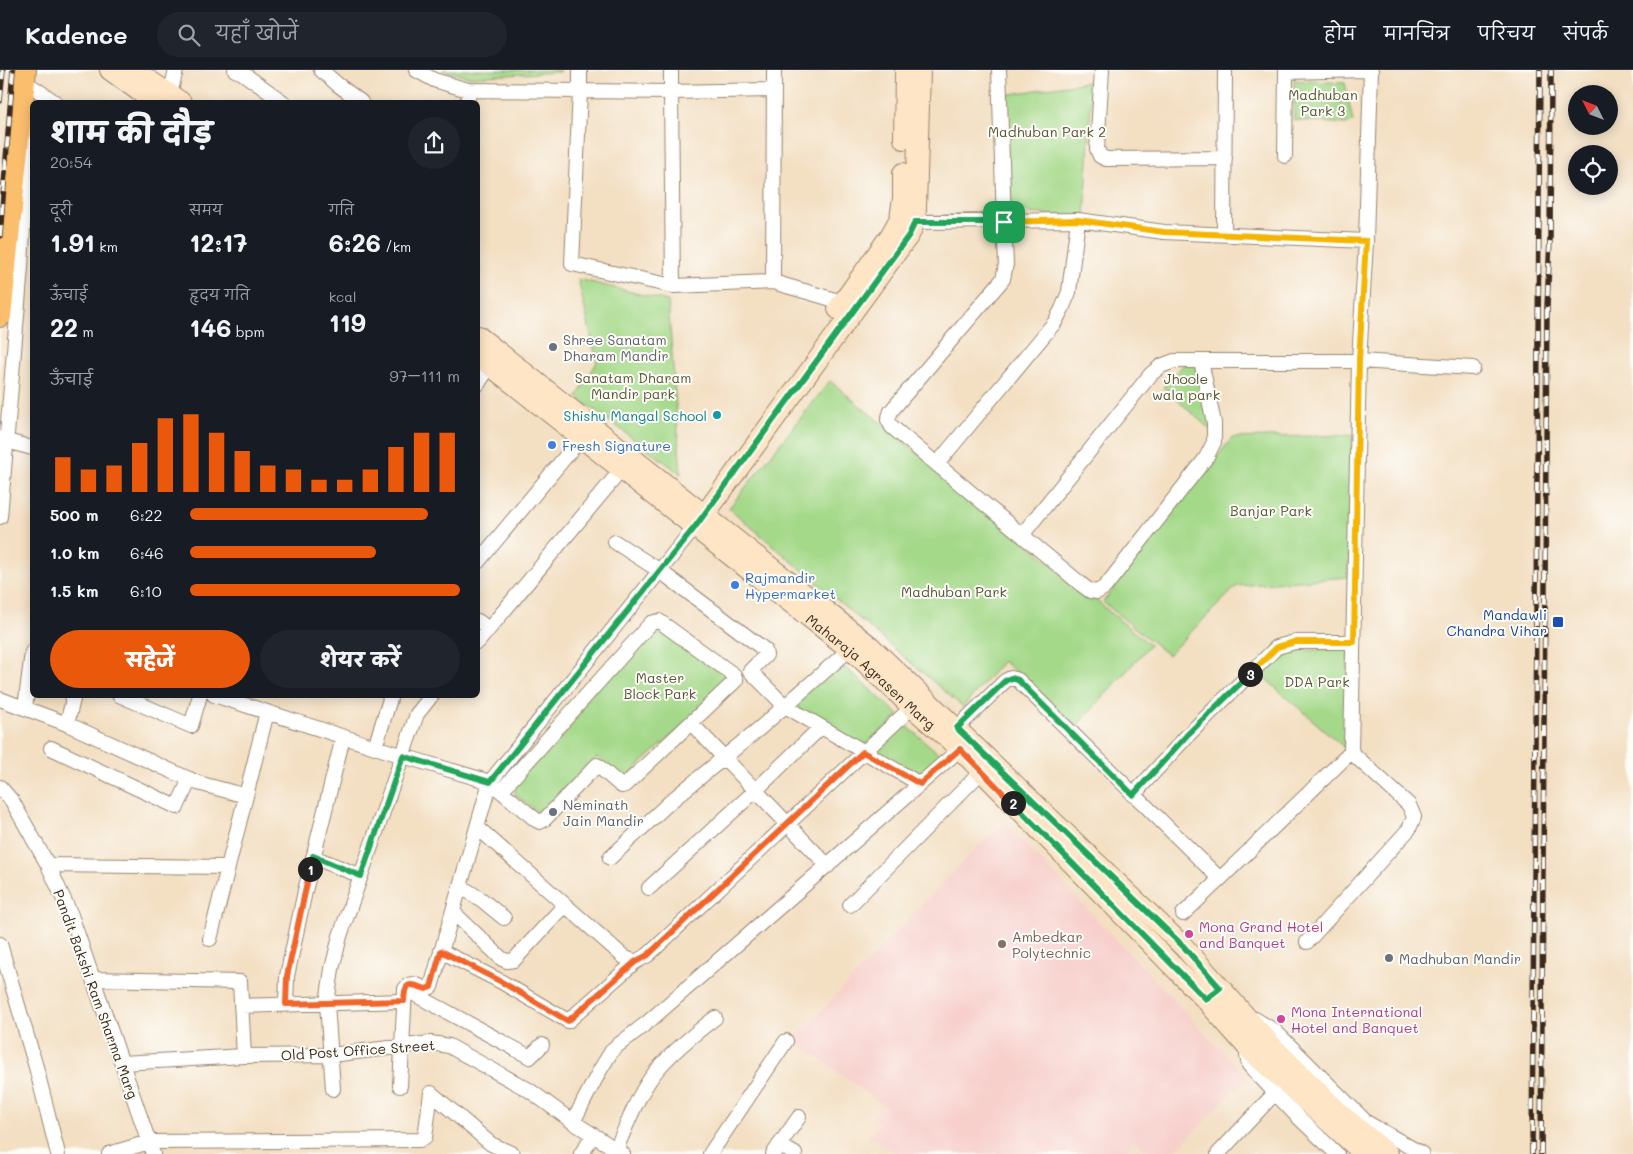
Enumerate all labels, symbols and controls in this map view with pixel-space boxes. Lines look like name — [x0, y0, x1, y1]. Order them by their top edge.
search box — [157, 12, 507, 57]
text: Kadence — [25, 19, 127, 50]
text: यहाँ खोजें — [215, 20, 298, 45]
icon: search — [175, 21, 203, 49]
text: होम — [1324, 21, 1356, 45]
text: मानचित्र — [1384, 21, 1450, 45]
text: परिचय — [1478, 21, 1535, 45]
text: संपर्क — [1563, 21, 1608, 45]
park label: Madhuban Park 3 — [1288, 85, 1358, 120]
north arrow — [1568, 85, 1618, 135]
map controls — [1568, 85, 1618, 195]
text: शाम की दौड़ — [50, 114, 212, 150]
button: share — [408, 117, 460, 169]
park label: Madhuban Park 2 — [988, 122, 1106, 141]
button: locate — [1568, 145, 1618, 195]
text: 20:54 — [50, 151, 92, 172]
text: दूरी — [50, 200, 72, 219]
text: समय — [189, 200, 223, 219]
text: गति — [329, 200, 354, 219]
pin — [983, 201, 1025, 243]
icon: arrive — [990, 208, 1018, 236]
text: 1.91 — [50, 226, 95, 258]
text: 12:17 — [189, 226, 247, 258]
text: 6:26 — [329, 226, 381, 258]
text: km — [95, 237, 118, 256]
text: /km — [381, 237, 411, 256]
text: ऊँचाई — [50, 285, 88, 304]
text: हृदय गति — [189, 285, 250, 304]
text: kcal — [329, 287, 357, 306]
text: 119 — [329, 306, 366, 338]
text: 22 — [50, 311, 78, 343]
text: 146 — [189, 311, 231, 343]
text: m — [78, 322, 94, 341]
text: bpm — [231, 322, 265, 341]
place label: Shree Sanatam Dharam Mandir — [563, 330, 668, 365]
marker: Shree Sanatam Dharam Mandir — [547, 341, 559, 353]
text: 97–111 m — [389, 365, 460, 386]
text: ऊँचाई — [50, 368, 93, 389]
park label: Sanatam Dharam Mandir park — [575, 368, 691, 403]
park label: Jhoole wala park — [1152, 369, 1220, 404]
place label: Shishu Mangal School — [564, 406, 707, 425]
marker: Shishu Mangal School — [711, 409, 723, 421]
place label: Fresh Signature — [562, 436, 671, 455]
marker: Fresh Signature — [546, 439, 558, 451]
park label: Banjar Park — [1230, 501, 1312, 520]
text: 500 m — [50, 504, 98, 525]
text: 6:22 — [130, 504, 162, 525]
text: 1.0 km — [50, 542, 99, 563]
text: 6:46 — [130, 542, 164, 563]
place label: Rajmandir Hypermarket — [745, 568, 836, 603]
marker: Rajmandir Hypermarket — [729, 579, 741, 591]
text: 1.5 km — [50, 580, 98, 601]
text: 6:10 — [130, 580, 162, 601]
park label: Madhuban Park — [901, 582, 1007, 601]
place label: Mandawli Chandra Vihar — [1447, 605, 1547, 640]
street label: Maharaja Agrasen Marg — [802, 609, 940, 733]
marker: Mandawli Chandra Vihar — [1551, 615, 1565, 629]
button: सहेजें — [50, 630, 250, 688]
button: शेयर करें — [260, 630, 460, 688]
pin: 3 — [1238, 662, 1262, 686]
text: 3 — [1246, 665, 1255, 684]
park label: Master Block Park — [624, 668, 696, 703]
park label: DDA Park — [1284, 672, 1350, 691]
pin: 2 — [1000, 790, 1026, 816]
text: 2 — [1010, 794, 1017, 813]
place label: Neminath Jain Mandir — [563, 795, 644, 830]
marker: Neminath Jain Mandir — [547, 806, 559, 818]
pin: 1 — [298, 856, 322, 882]
text: 1 — [307, 860, 314, 879]
street label: Pandit Bakshi Ram Sharma Marg — [49, 887, 143, 1101]
place label: Mona Grand Hotel and Banquet — [1199, 917, 1323, 952]
place label: Ambedkar Polytechnic — [1012, 927, 1091, 962]
marker: Mona Grand Hotel and Banquet — [1183, 928, 1195, 940]
marker: Ambedkar Polytechnic — [996, 938, 1008, 950]
place label: Madhuban Mandir — [1399, 949, 1521, 968]
marker: Madhuban Mandir — [1383, 952, 1395, 964]
place label: Mona International Hotel and Banquet — [1291, 1002, 1422, 1037]
marker: Mona International Hotel and Banquet — [1275, 1013, 1287, 1025]
street label: Old Post Office Street — [280, 1035, 436, 1065]

